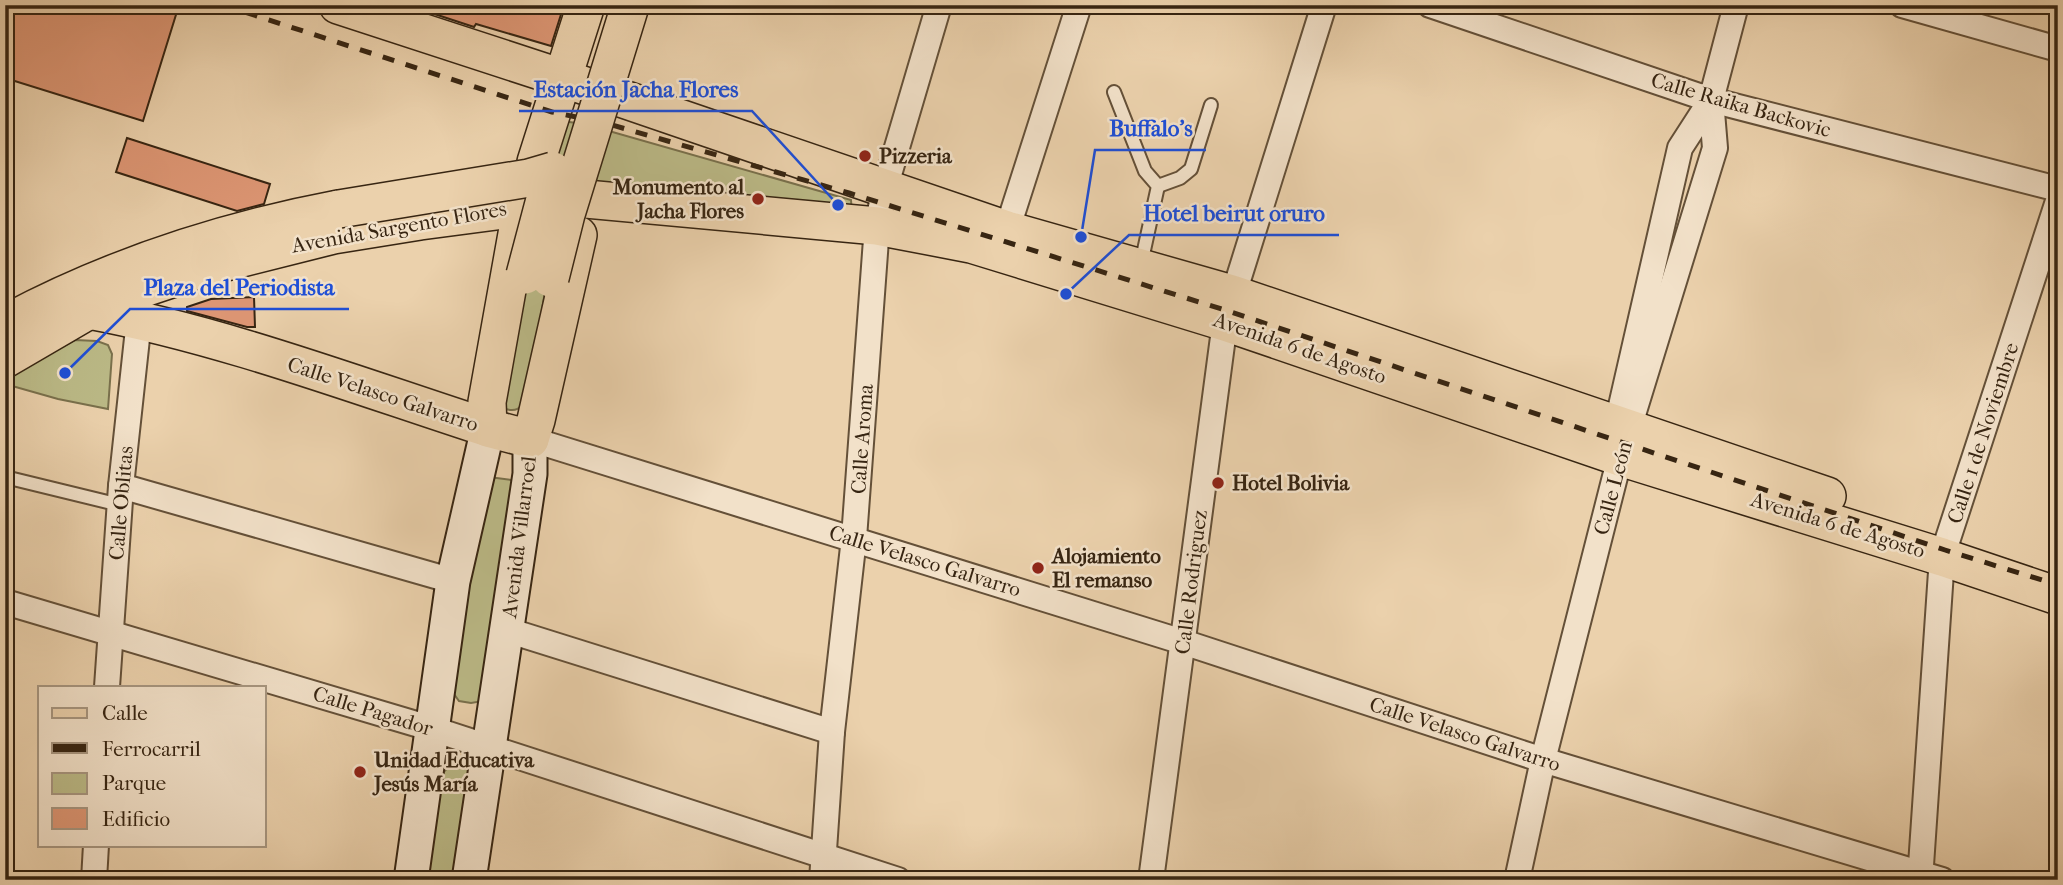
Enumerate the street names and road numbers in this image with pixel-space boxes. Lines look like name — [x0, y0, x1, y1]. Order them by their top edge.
street label: Calle Raika Backovic — [1648, 68, 1834, 142]
street label: Avenida Sargento Flores — [289, 196, 509, 258]
street label: Avenida 6 de Agosto — [1210, 307, 1390, 389]
street label: Calle 1 de Noviembre — [1942, 340, 2024, 526]
street label: Calle Velasco Galvarro — [285, 352, 481, 436]
street label: Calle Aroma — [846, 383, 878, 495]
street label: Calle León — [1589, 438, 1637, 538]
street label: Calle Oblitas — [104, 445, 138, 561]
street label: Avenida Villarroel — [497, 454, 541, 620]
street label: Avenida 6 de Agosto — [1747, 487, 1928, 563]
street label: Calle Rodriguez — [1170, 508, 1212, 656]
street label: Calle Velasco Galvarro — [826, 520, 1024, 602]
street label: Calle Pagador — [310, 681, 436, 741]
street label: Calle Velasco Galvarro — [1367, 692, 1563, 776]

